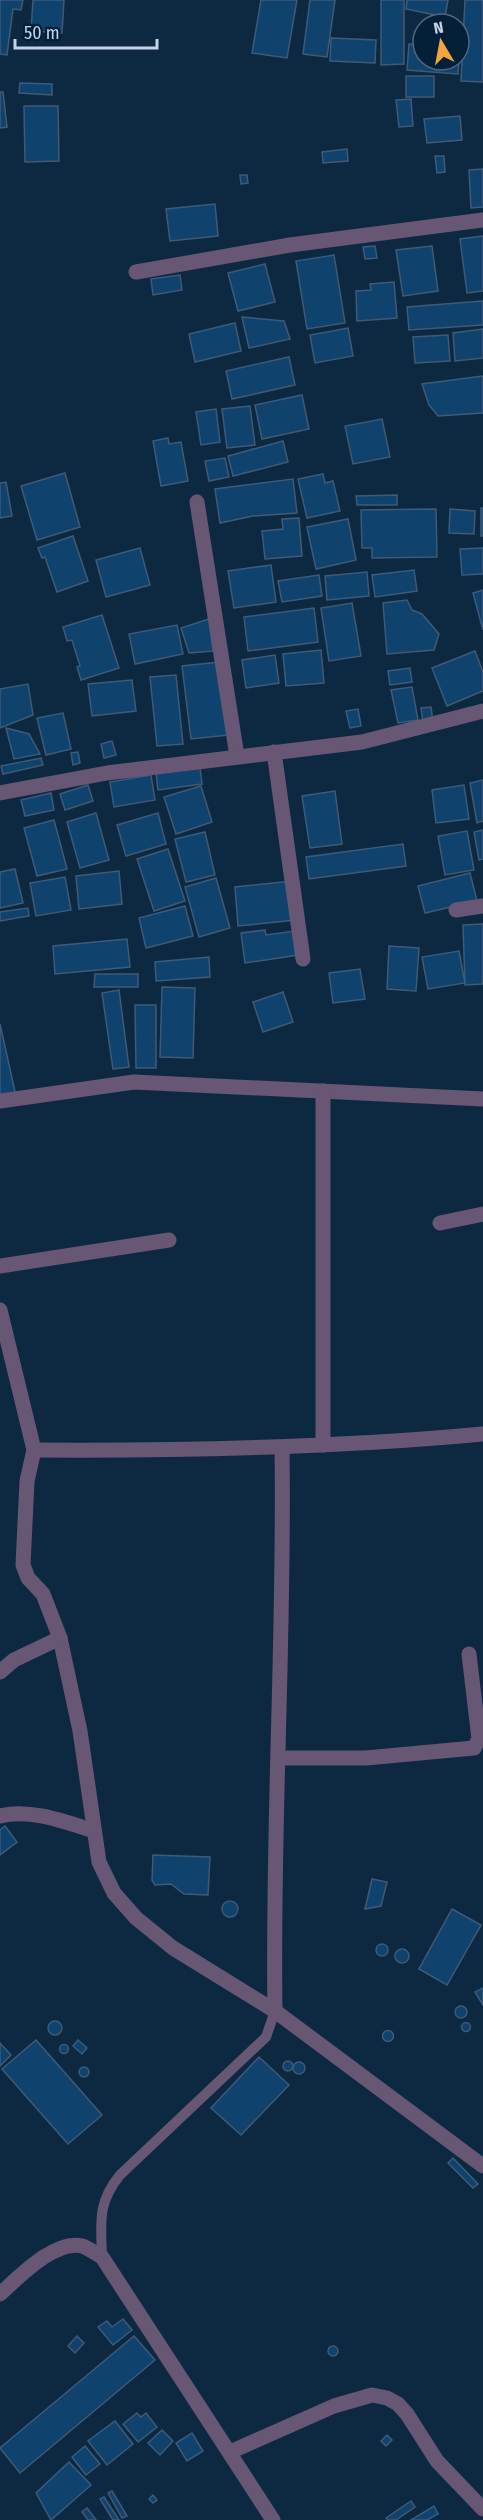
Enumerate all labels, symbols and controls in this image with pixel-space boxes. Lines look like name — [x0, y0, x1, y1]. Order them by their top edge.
scale bar — [15, 12, 158, 50]
north arrow — [411, 12, 471, 72]
text: N — [432, 18, 445, 38]
text: 50 m — [24, 22, 60, 44]

